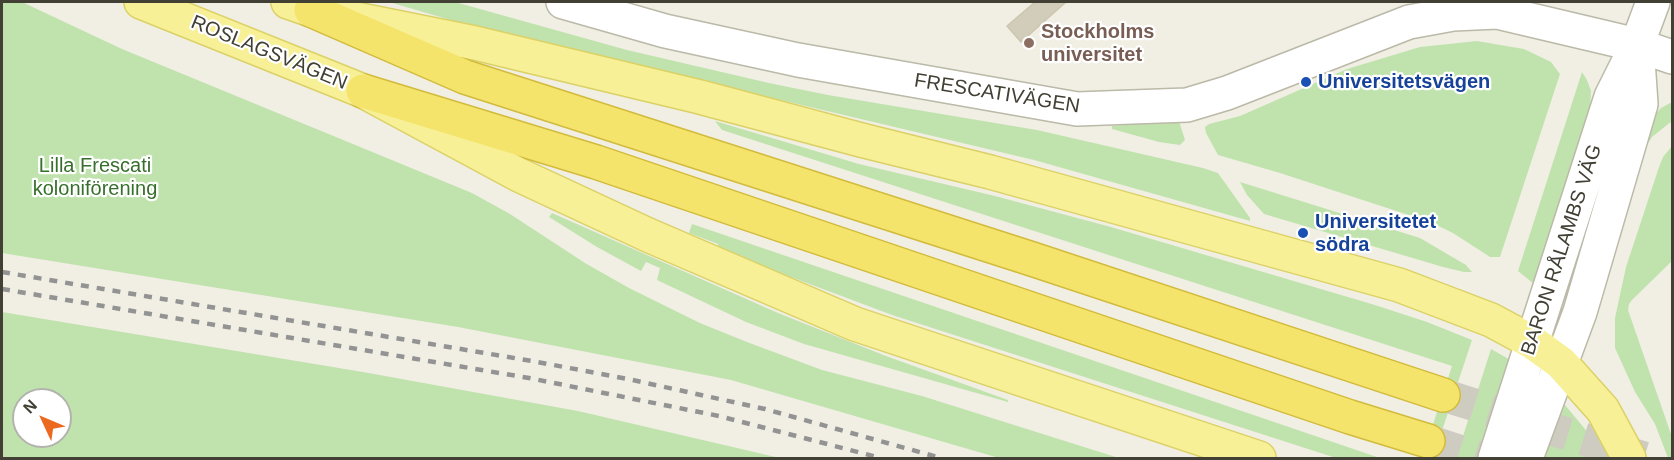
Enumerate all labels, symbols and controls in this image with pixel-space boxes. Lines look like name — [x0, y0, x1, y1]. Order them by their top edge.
street label: ROSLAGSVÄGEN — [187, 11, 351, 95]
place label: Stockholms universitet — [1041, 20, 1154, 67]
marker: Stockholms universitet — [1022, 36, 1036, 50]
street label: FRESCATIVÄGEN — [912, 69, 1082, 119]
place label: Universitetsvägen — [1318, 70, 1490, 94]
marker: Universitetsvägen — [1299, 75, 1313, 89]
street label: BARON RÅLAMBS VÄG — [1517, 142, 1607, 358]
park label: Lilla Frescati koloniförening — [33, 154, 157, 201]
place label: Universitetet södra — [1315, 210, 1436, 257]
marker: Universitetet södra — [1296, 226, 1310, 240]
north arrow — [12, 388, 72, 448]
text: N — [20, 396, 40, 417]

